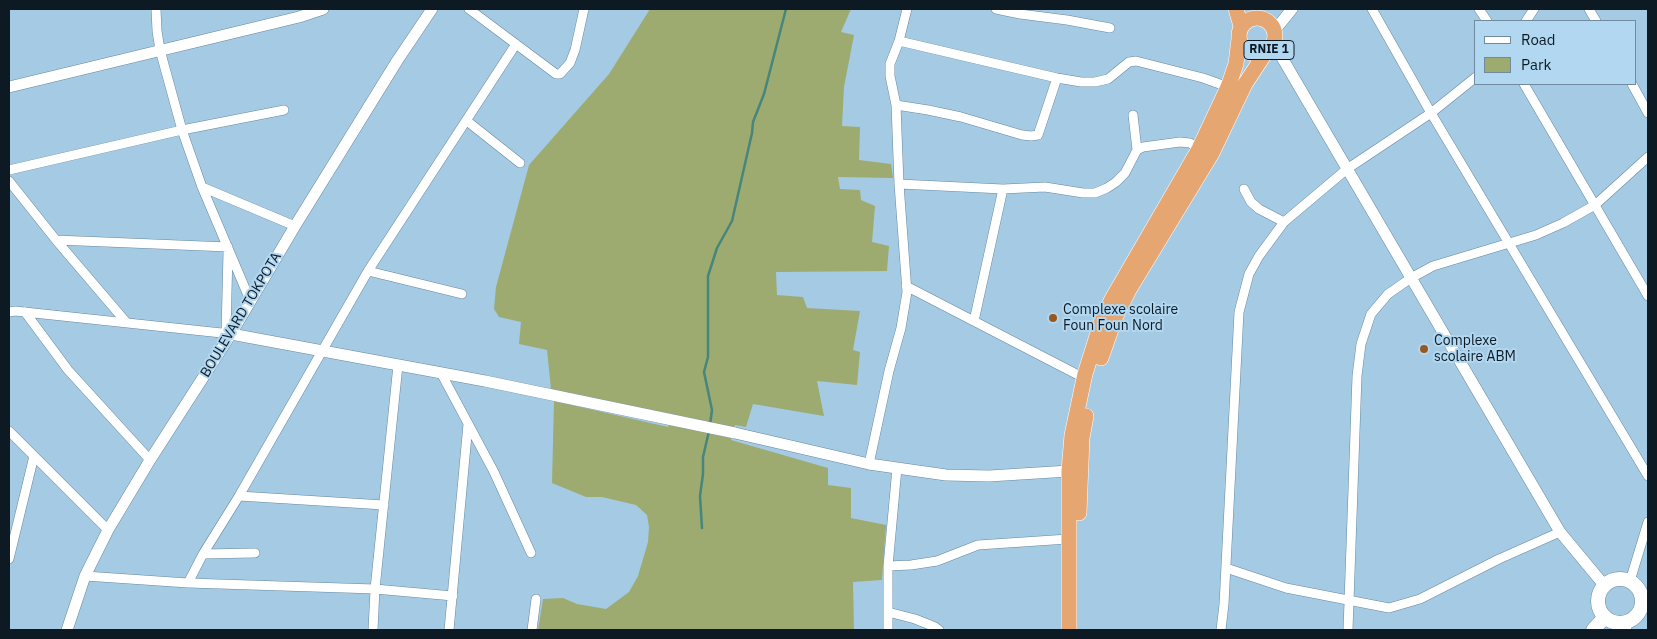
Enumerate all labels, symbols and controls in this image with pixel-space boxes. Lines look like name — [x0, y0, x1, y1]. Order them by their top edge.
legend — [1474, 20, 1637, 85]
text: Road — [1521, 30, 1556, 49]
road number: RNIE 1 — [1244, 40, 1294, 60]
text: Park — [1521, 55, 1551, 74]
street label: BOULEVARD TOKPOTA — [197, 249, 285, 381]
place label: Complexe scolaire Foun Foun Nord — [1063, 302, 1178, 334]
marker: Complexe scolaire Foun Foun Nord — [1047, 312, 1059, 324]
place label: Complexe scolaire ABM — [1434, 333, 1516, 366]
marker: Complexe scolaire ABM — [1418, 343, 1430, 355]

